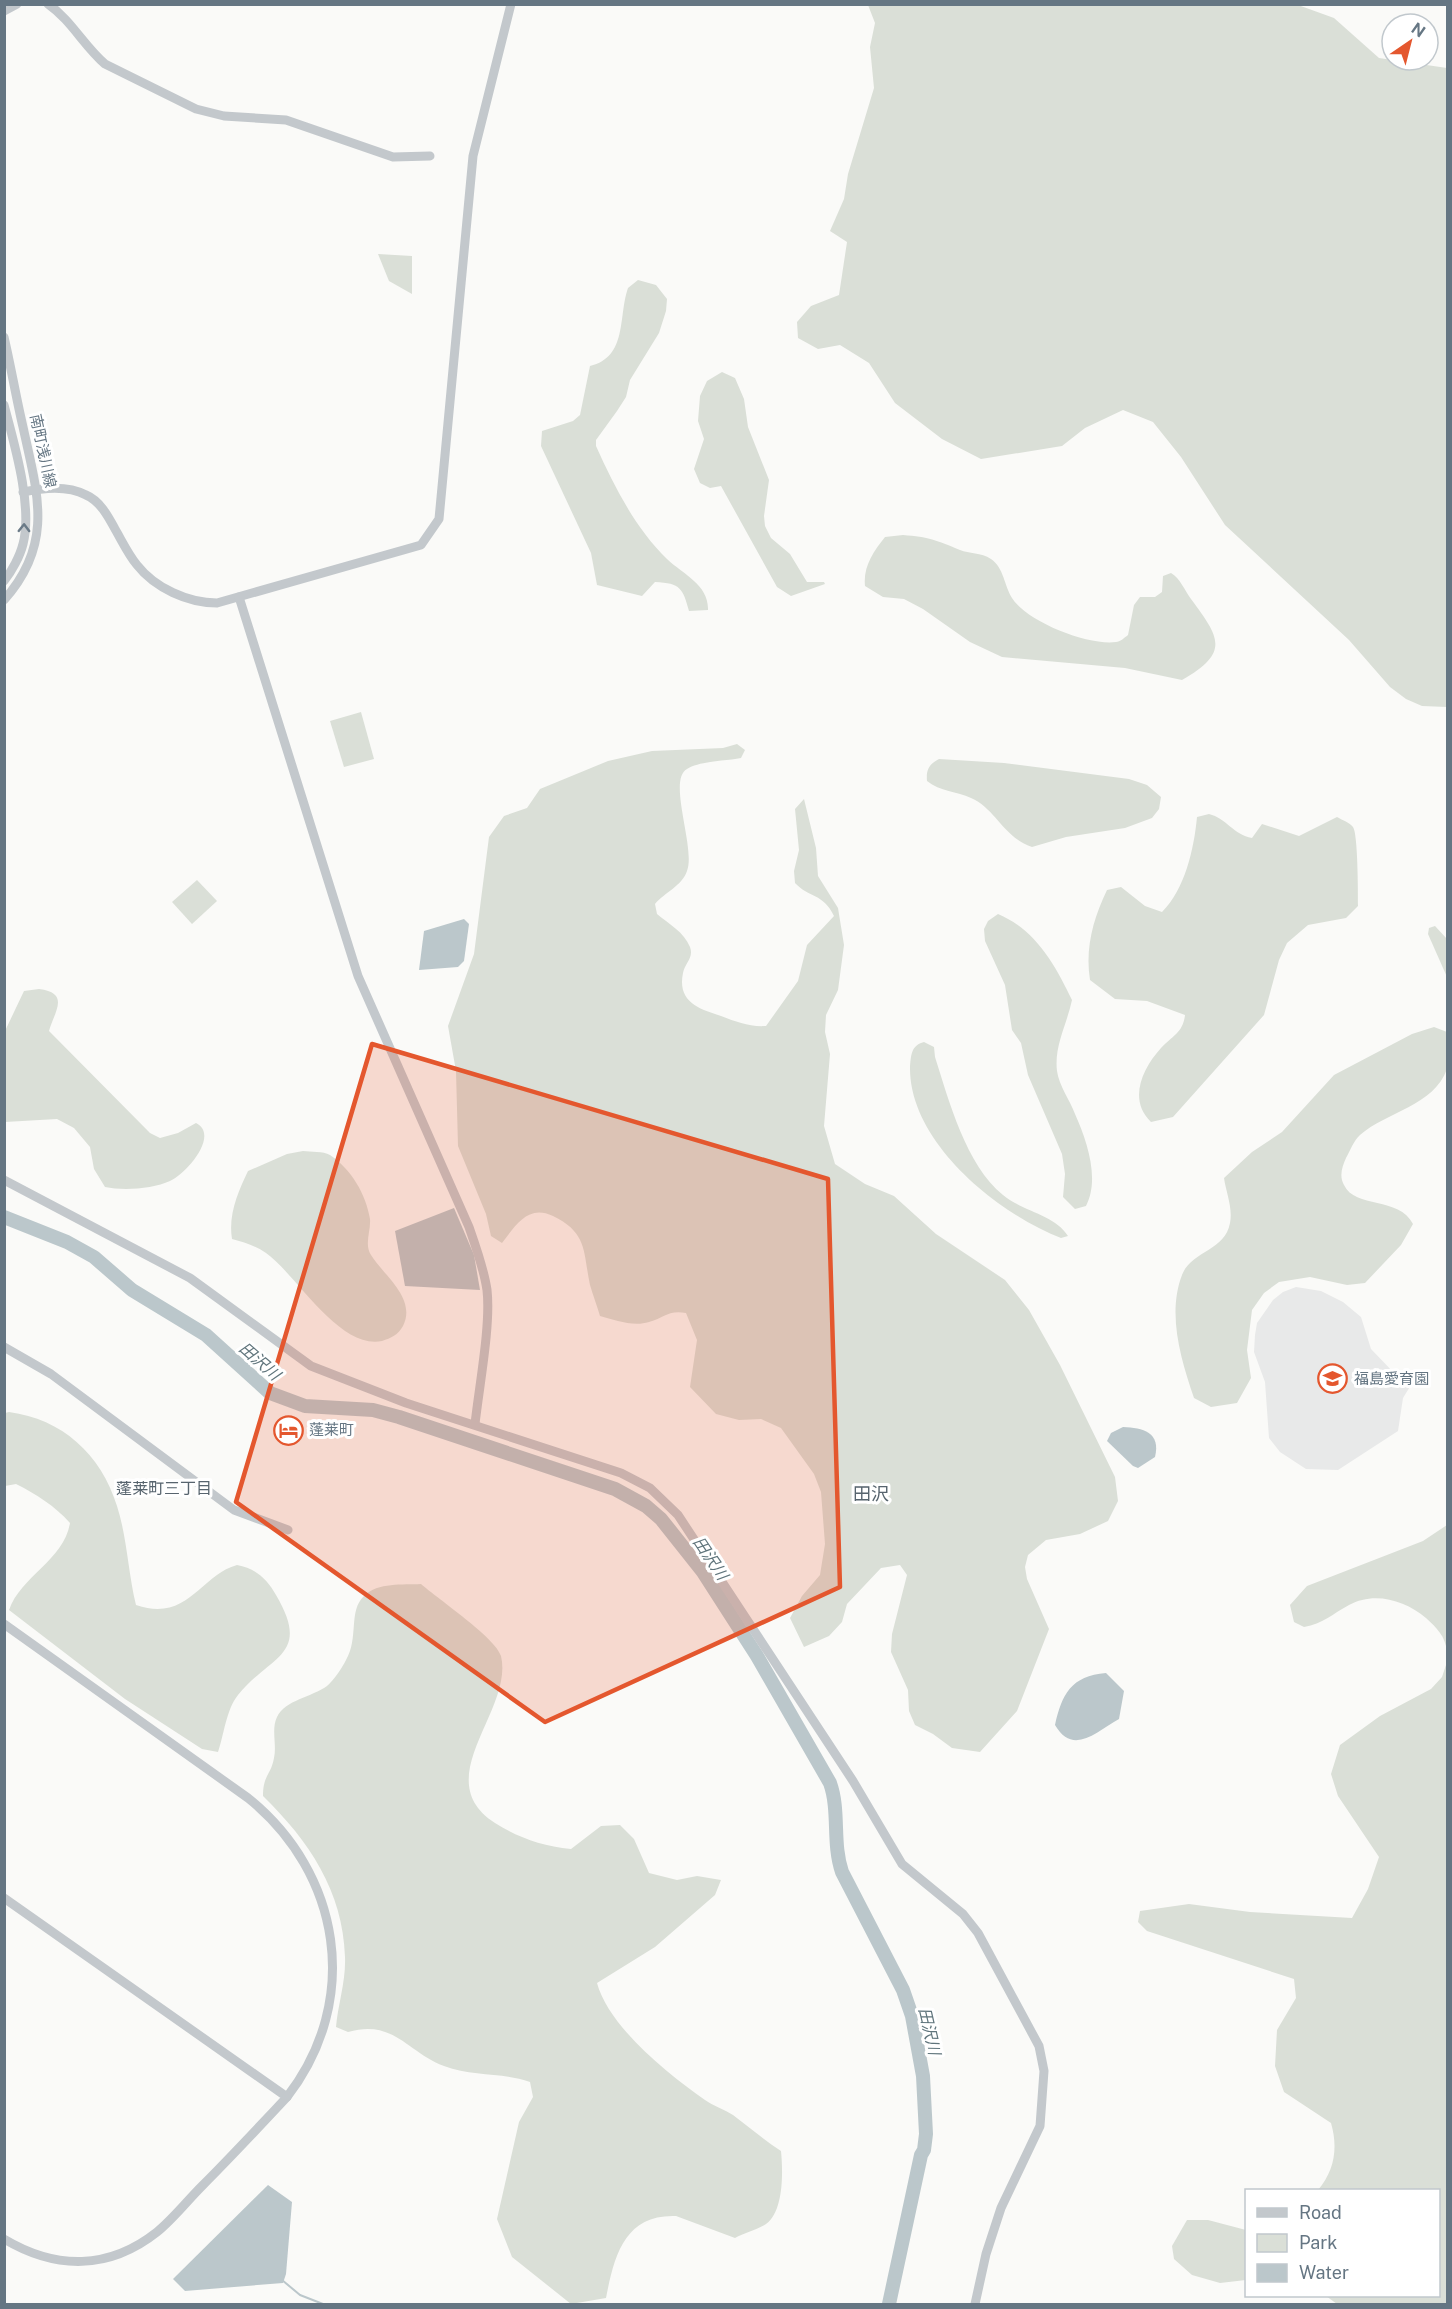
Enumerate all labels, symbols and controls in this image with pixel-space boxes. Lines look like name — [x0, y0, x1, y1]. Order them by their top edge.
north arrow — [1380, 12, 1440, 72]
text: N — [1408, 19, 1429, 41]
street label: 南町浅川線 — [27, 412, 60, 489]
one-way arrow — [18, 523, 31, 532]
water label: 田沢川 — [235, 1338, 286, 1386]
school or university icon: 福島愛育園 — [1317, 1363, 1349, 1395]
place label: 福島愛育園 — [1354, 1370, 1429, 1387]
hotel icon: 蓬莱町 — [272, 1414, 304, 1446]
place label: 蓬莱町 — [309, 1421, 354, 1438]
district label: 蓬莱町三丁目 — [116, 1479, 212, 1498]
district label: 田沢 — [853, 1483, 889, 1504]
water label: 田沢川 — [689, 1533, 733, 1585]
water label: 田沢川 — [915, 2006, 945, 2059]
legend — [1245, 2189, 1440, 2297]
text: Road — [1299, 2202, 1342, 2223]
text: Park — [1299, 2232, 1337, 2253]
text: Water — [1299, 2262, 1349, 2283]

